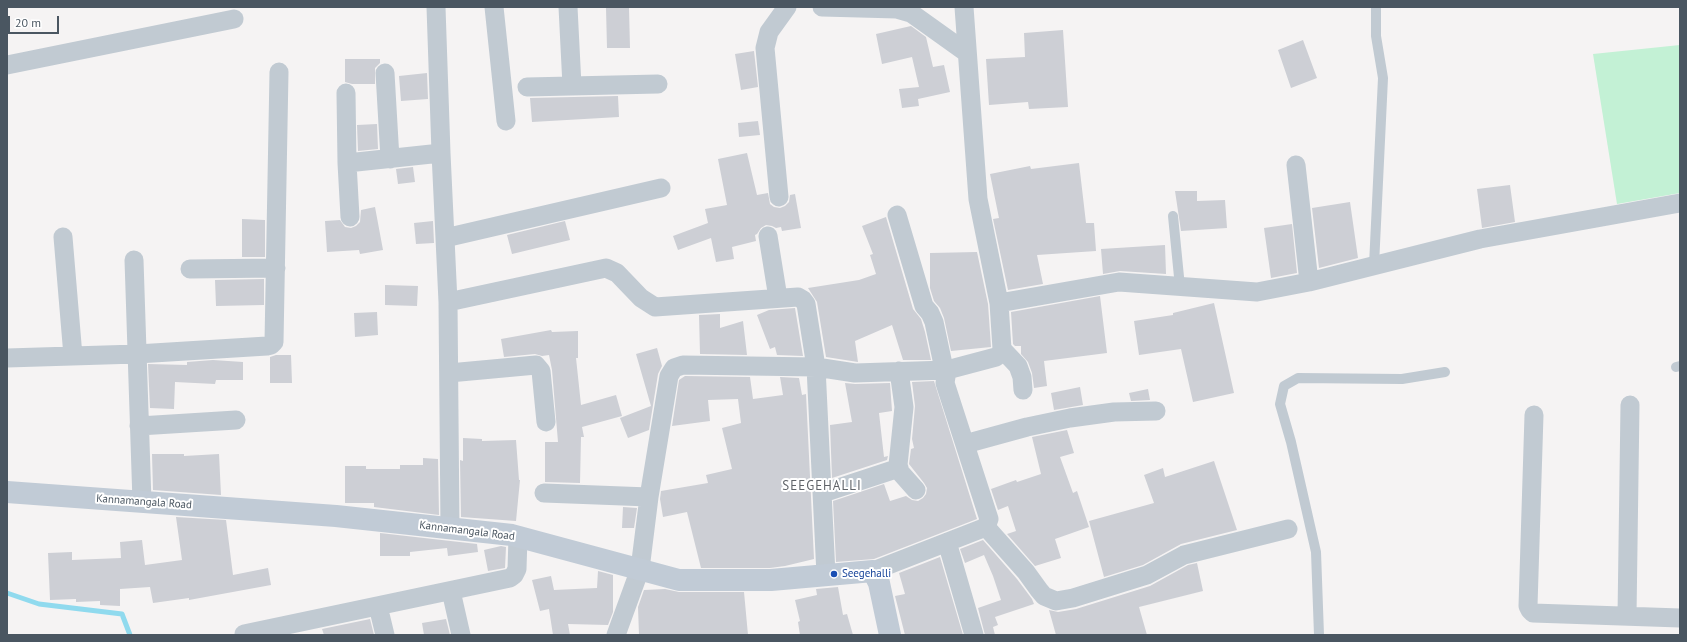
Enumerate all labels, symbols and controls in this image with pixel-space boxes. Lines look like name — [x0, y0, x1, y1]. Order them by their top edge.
scale bar — [10, 8, 61, 34]
text: 20 m — [15, 15, 41, 30]
district label: SEEGEHALLI — [782, 478, 862, 494]
street label: Kannamangala Road — [96, 492, 192, 512]
street label: Kannamangala Road — [419, 519, 515, 543]
place label: Seegehalli — [842, 567, 891, 581]
marker: Seegehalli — [829, 569, 839, 579]

